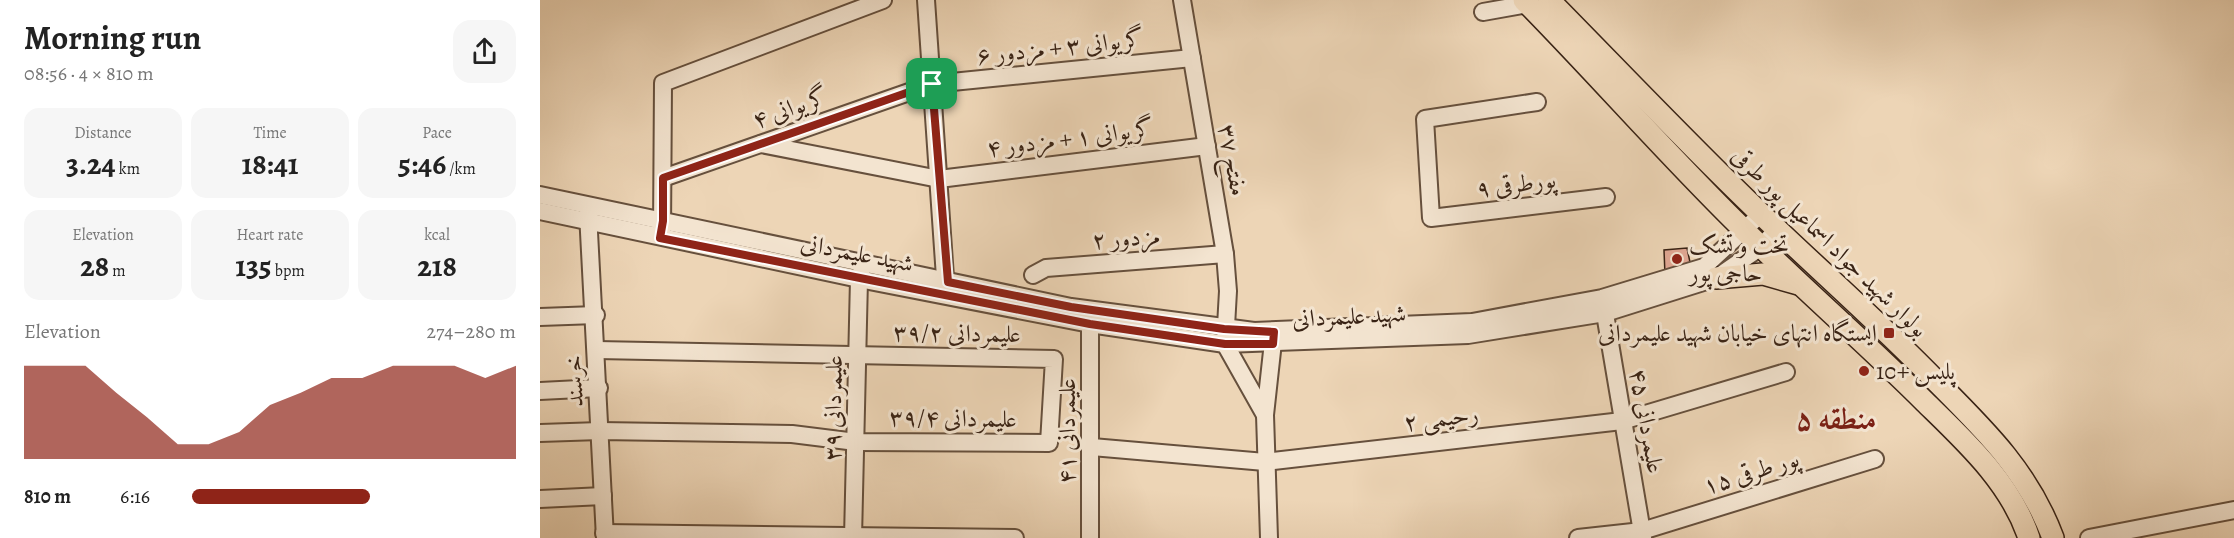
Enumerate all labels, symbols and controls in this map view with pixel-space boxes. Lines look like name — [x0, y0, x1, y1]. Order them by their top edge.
text: Morning run — [24, 15, 201, 60]
button: share — [453, 20, 516, 83]
street label: گریوانی ۳ + مزدور ۶ — [975, 22, 1145, 73]
pin — [906, 58, 957, 109]
text: 08:56 · 4 × 810 m — [24, 60, 154, 87]
icon: arrive — [915, 67, 948, 100]
street label: گریوانی ۴ — [748, 80, 832, 136]
street label: گریوانی ۱ + مزدور ۴ — [985, 112, 1155, 165]
text: Distance — [74, 122, 132, 144]
text: Time — [253, 122, 287, 144]
text: Pace — [422, 122, 452, 144]
street label: مفتح ۳۷ — [1206, 122, 1255, 199]
street label: بولوار شهید جواد اسماعیل پور طرقی — [1724, 140, 1935, 345]
text: 3.24 — [66, 144, 116, 184]
text: 18:41 — [241, 144, 299, 184]
text: 5:46 — [398, 144, 446, 184]
text: km — [116, 158, 140, 180]
text: /km — [446, 158, 476, 180]
street label: پورطرقی ۹ — [1474, 163, 1559, 206]
street label: مزدور ۲ — [1091, 220, 1161, 257]
text: Elevation — [72, 224, 134, 246]
text: Heart rate — [237, 224, 303, 246]
text: kcal — [424, 224, 450, 246]
street label: شهید علیمردانی — [798, 226, 916, 280]
place label: تخت و تشک حاجی پور — [1687, 229, 1789, 290]
text: 28 — [80, 246, 109, 286]
text: 135 — [235, 246, 272, 286]
text: 218 — [417, 246, 457, 286]
marker: تخت و تشک حاجی پور — [1670, 252, 1684, 266]
text: m — [109, 260, 126, 282]
text: bpm — [272, 260, 305, 282]
street label: شهید علیمردانی — [1291, 297, 1407, 335]
street label: علیمردانی ۳۹/۲ — [893, 316, 1021, 350]
place label: ایستگاه انتهای خیابان شهید علیمردانی — [1598, 317, 1877, 349]
text: Elevation — [24, 318, 101, 345]
text: 274–280 m — [426, 318, 516, 345]
marker: ایستگاه انتهای خیابان شهید علیمردانی — [1882, 326, 1896, 340]
street label: خرسند — [557, 355, 591, 407]
street label: علیمردانی ۳۹ — [816, 355, 850, 461]
place label: پلیس +10 — [1876, 355, 1956, 388]
marker: پلیس +10 — [1857, 364, 1871, 378]
street label: علیمردانی ۴۵ — [1622, 366, 1672, 476]
street label: علیمردانی ۴۱ — [1051, 378, 1083, 484]
street label: رحیمی ۲ — [1402, 398, 1480, 439]
district label: منطقه ۵ — [1795, 399, 1877, 439]
street label: علیمردانی ۳۹/۴ — [889, 401, 1017, 435]
street label: پور طرقی ۱۵ — [1699, 442, 1805, 503]
text: 810 m — [24, 483, 71, 510]
text: 6:16 — [120, 483, 150, 510]

